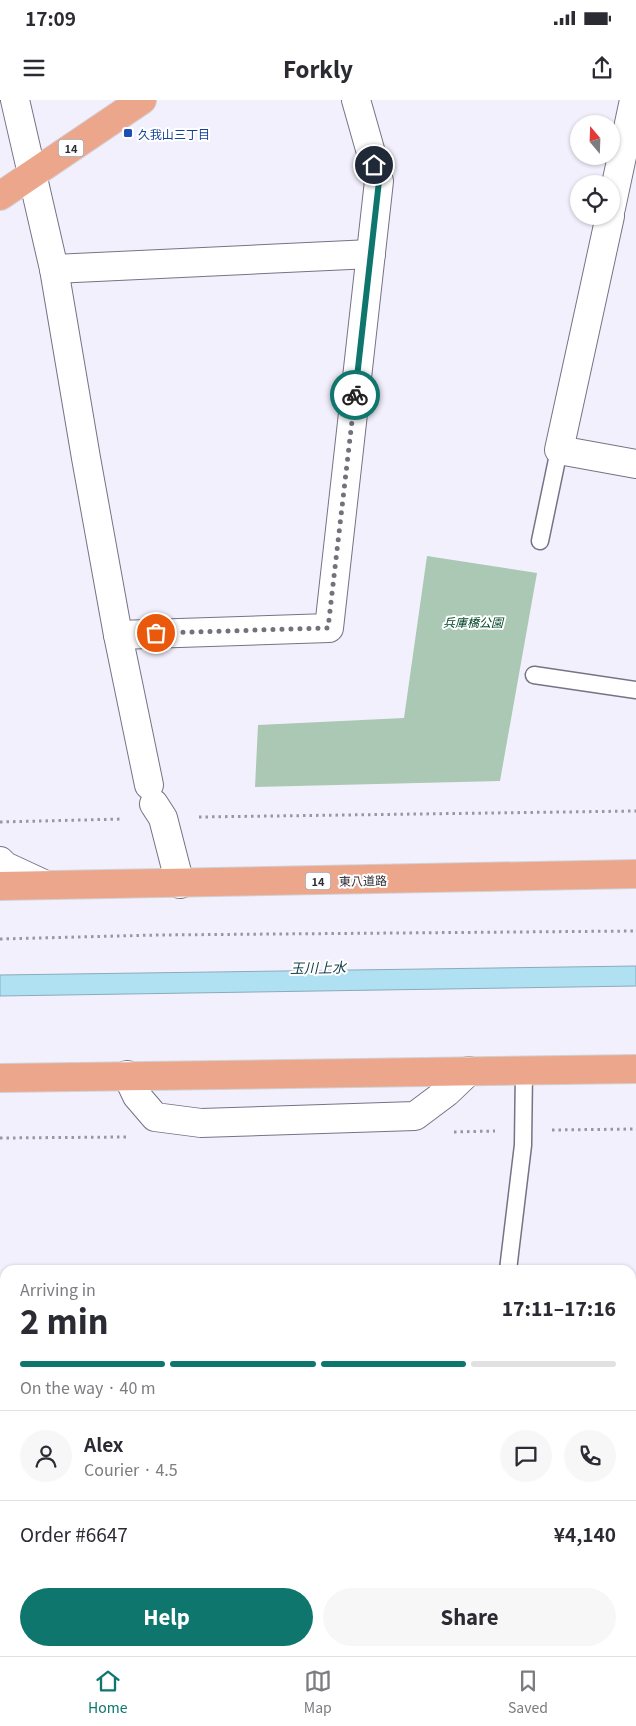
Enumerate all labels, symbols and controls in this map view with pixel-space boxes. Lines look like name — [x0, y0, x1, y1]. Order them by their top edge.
text: 17:09 — [25, 4, 76, 31]
text: Forkly — [283, 52, 353, 84]
icon: menu — [20, 54, 48, 82]
icon: share — [588, 54, 616, 82]
north arrow — [570, 115, 620, 165]
map controls — [570, 115, 620, 225]
place label: 久我山三丁目 — [138, 125, 210, 142]
marker: 久我山三丁目 — [122, 127, 134, 139]
road number: 14 — [58, 140, 84, 156]
pin — [353, 144, 395, 186]
icon: home — [360, 151, 388, 179]
button: locate — [570, 175, 620, 225]
courier — [330, 370, 380, 420]
icon: bike — [341, 381, 369, 409]
pin — [135, 612, 177, 654]
park label: 兵庫橋公園 — [443, 613, 505, 630]
icon: bag — [142, 619, 170, 647]
street label: 東八道路 — [339, 871, 387, 889]
road number: 14 — [306, 872, 330, 889]
water label: 玉川上水 — [290, 956, 348, 977]
text: Arriving in — [20, 1277, 96, 1301]
text: 17:11–17:16 — [502, 1294, 616, 1321]
text: 2 min — [20, 1297, 108, 1343]
text: On the way · 40 m — [20, 1375, 156, 1399]
button: person — [20, 1430, 72, 1482]
text: Alex — [84, 1430, 123, 1457]
button: chat — [500, 1430, 552, 1482]
button: phone — [564, 1430, 616, 1482]
text: Courier · 4.5 — [84, 1457, 178, 1481]
text: Order #6647 — [20, 1520, 128, 1547]
text: ¥4,140 — [554, 1520, 616, 1547]
button: Help — [20, 1588, 313, 1646]
button: Share — [323, 1588, 616, 1646]
tab: Home — [88, 1667, 128, 1717]
tab: Map — [304, 1667, 332, 1717]
tab: Saved — [508, 1667, 548, 1717]

